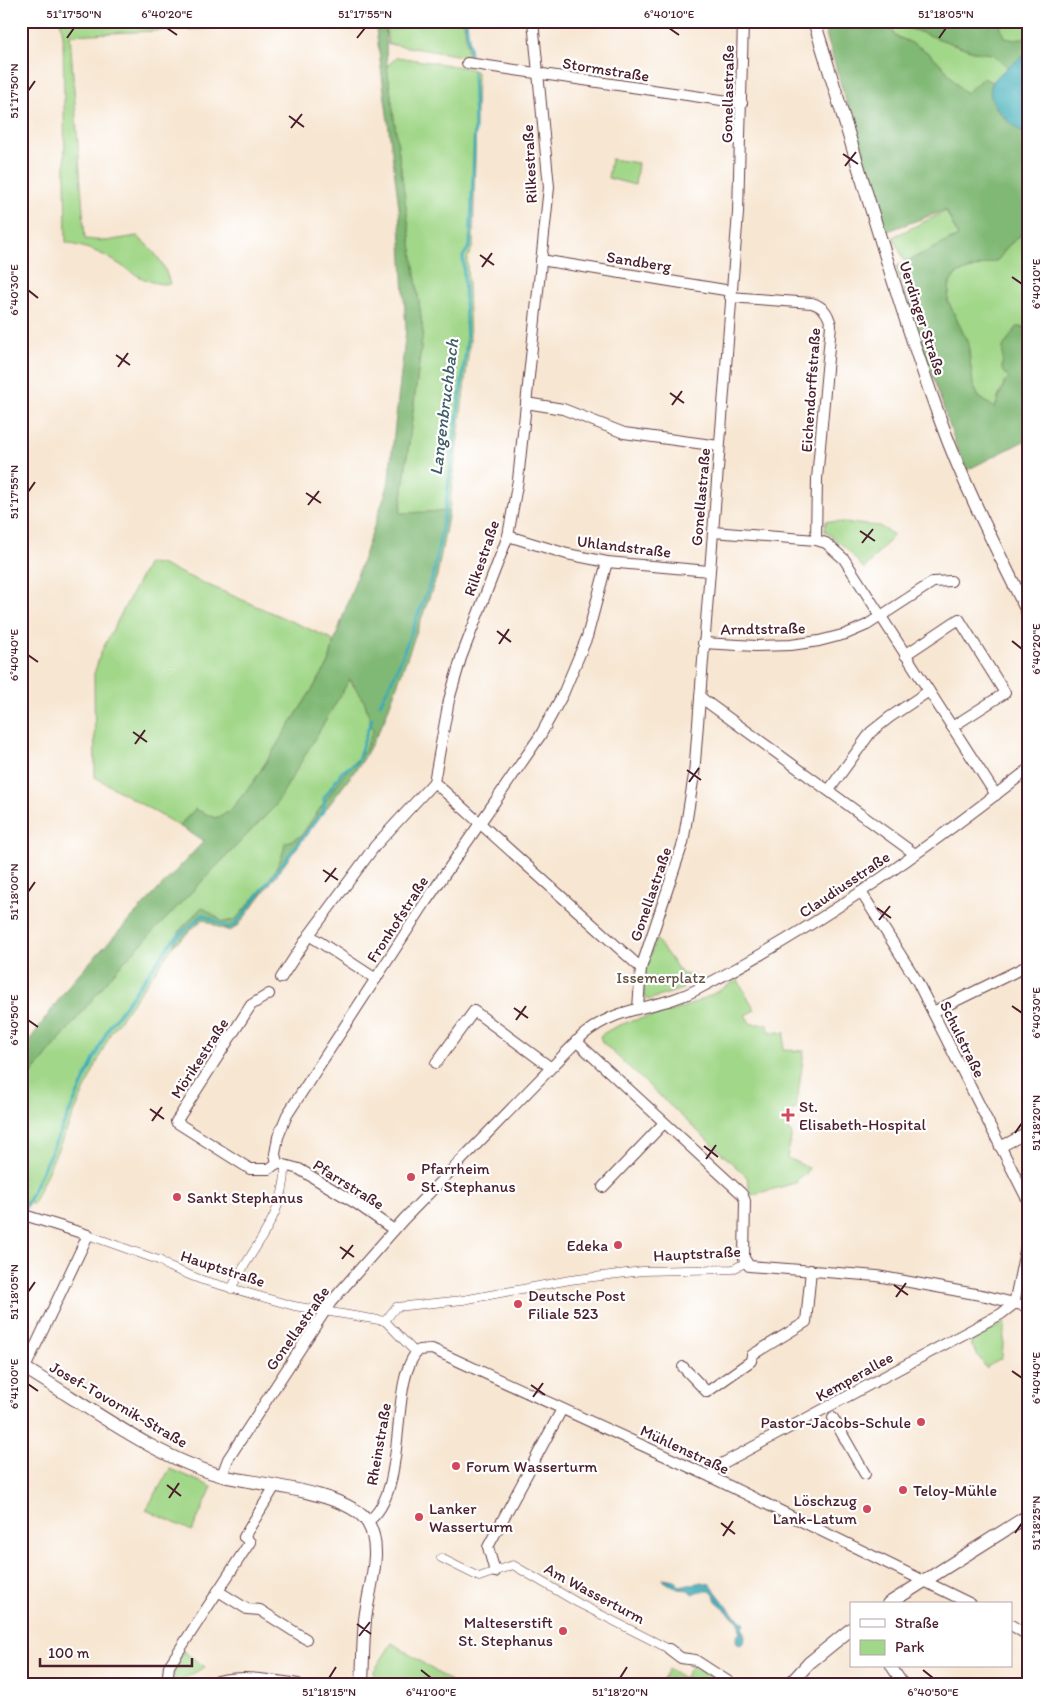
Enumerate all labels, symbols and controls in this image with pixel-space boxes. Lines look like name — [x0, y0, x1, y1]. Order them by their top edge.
text: 51°17'50"N — [46, 7, 102, 21]
text: 6°40'20"E — [141, 7, 193, 21]
text: 51°17'55"N — [338, 7, 392, 21]
text: 6°40'10"E — [644, 7, 695, 21]
text: 51°18'05"N — [918, 7, 974, 21]
street label: Gonellastraße — [717, 45, 738, 143]
street label: Stormstraße — [561, 53, 651, 86]
text: 51°17'50"N — [7, 63, 21, 119]
street label: Rilkestraße — [518, 124, 541, 204]
street label: Sandberg — [605, 247, 674, 276]
text: 6°40'10"E — [1029, 258, 1043, 309]
street label: Uerdinger Straße — [895, 259, 950, 378]
text: 6°40'30"E — [7, 264, 21, 316]
street label: Eichendorffstraße — [797, 327, 824, 453]
water label: Langenbruchbach — [425, 337, 463, 477]
street label: Gonellastraße — [687, 447, 714, 547]
text: 51°17'55"N — [7, 465, 21, 519]
street label: Rilkestraße — [460, 518, 503, 599]
street label: Uhlandstraße — [576, 531, 672, 562]
street label: Arndtstraße — [720, 618, 806, 639]
text: 6°40'20"E — [1029, 623, 1043, 675]
text: 6°40'40"E — [7, 628, 21, 681]
street label: Gonellastraße — [625, 845, 675, 944]
street label: Claudiusstraße — [795, 847, 894, 922]
text: 51°18'00"N — [7, 863, 21, 921]
street label: Fronhofstraße — [362, 873, 432, 966]
park label: Issemerplatz — [616, 968, 706, 987]
text: 6°40'30"E — [1029, 987, 1043, 1039]
text: 6°40'50"E — [7, 994, 21, 1046]
street label: Schulstraße — [936, 998, 989, 1081]
street label: Mörikestraße — [166, 1015, 232, 1102]
text: 51°18'20"N — [1029, 1095, 1043, 1151]
place label: St. Elisabeth-Hospital — [799, 1097, 926, 1134]
marker: St. Elisabeth-Hospital — [781, 1108, 795, 1122]
street label: Pfarrstraße — [310, 1155, 388, 1214]
place label: Pfarrheim St. Stephanus — [421, 1159, 516, 1196]
marker: Pfarrheim St. Stephanus — [405, 1171, 417, 1183]
place label: Sankt Stephanus — [187, 1188, 303, 1207]
marker: Sankt Stephanus — [171, 1191, 183, 1203]
place label: Edeka — [567, 1236, 608, 1255]
marker: Edeka — [612, 1239, 624, 1251]
street label: Hauptstraße — [653, 1242, 741, 1265]
street label: Hauptstraße — [178, 1246, 267, 1291]
text: 51°18'05"N — [7, 1264, 21, 1320]
street label: Gonellastraße — [261, 1283, 333, 1374]
place label: Deutsche Post Filiale 523 — [528, 1286, 626, 1323]
marker: Deutsche Post Filiale 523 — [512, 1298, 524, 1310]
street label: Kemperallee — [812, 1347, 896, 1406]
text: 6°40'40"E — [1029, 1351, 1043, 1404]
street label: Josef-Tovornik-Straße — [46, 1357, 191, 1452]
text: 6°41'00"E — [7, 1358, 21, 1409]
street label: Rheinstraße — [362, 1401, 395, 1487]
place label: Pastor-Jacobs-Schule — [761, 1413, 911, 1432]
marker: Pastor-Jacobs-Schule — [915, 1416, 927, 1428]
street label: Mühlenstraße — [637, 1421, 733, 1478]
place label: Forum Wasserturm — [466, 1457, 598, 1476]
marker: Forum Wasserturm — [450, 1460, 462, 1472]
place label: Teloy-Mühle — [913, 1481, 997, 1500]
marker: Teloy-Mühle — [897, 1484, 909, 1496]
place label: Löschzug Lank-Latum — [773, 1491, 858, 1528]
text: 51°18'25"N — [1029, 1496, 1043, 1550]
place label: Lanker Wasserturm — [429, 1499, 514, 1536]
marker: Löschzug Lank-Latum — [861, 1503, 873, 1515]
marker: Lanker Wasserturm — [413, 1511, 425, 1523]
street label: Am Wasserturm — [541, 1559, 649, 1628]
legend — [850, 1602, 1012, 1668]
place label: Malteserstift St. Stephanus — [458, 1613, 553, 1650]
text: Straße — [895, 1614, 939, 1632]
marker: Malteserstift St. Stephanus — [557, 1625, 569, 1637]
scale bar — [40, 1635, 192, 1667]
text: Park — [895, 1638, 925, 1656]
text: 100 m — [48, 1644, 90, 1662]
text: 51°18'15"N — [302, 1685, 356, 1699]
text: 6°41'00"E — [406, 1685, 457, 1699]
text: 51°18'20"N — [592, 1685, 648, 1699]
text: 6°40'50"E — [907, 1685, 959, 1699]

